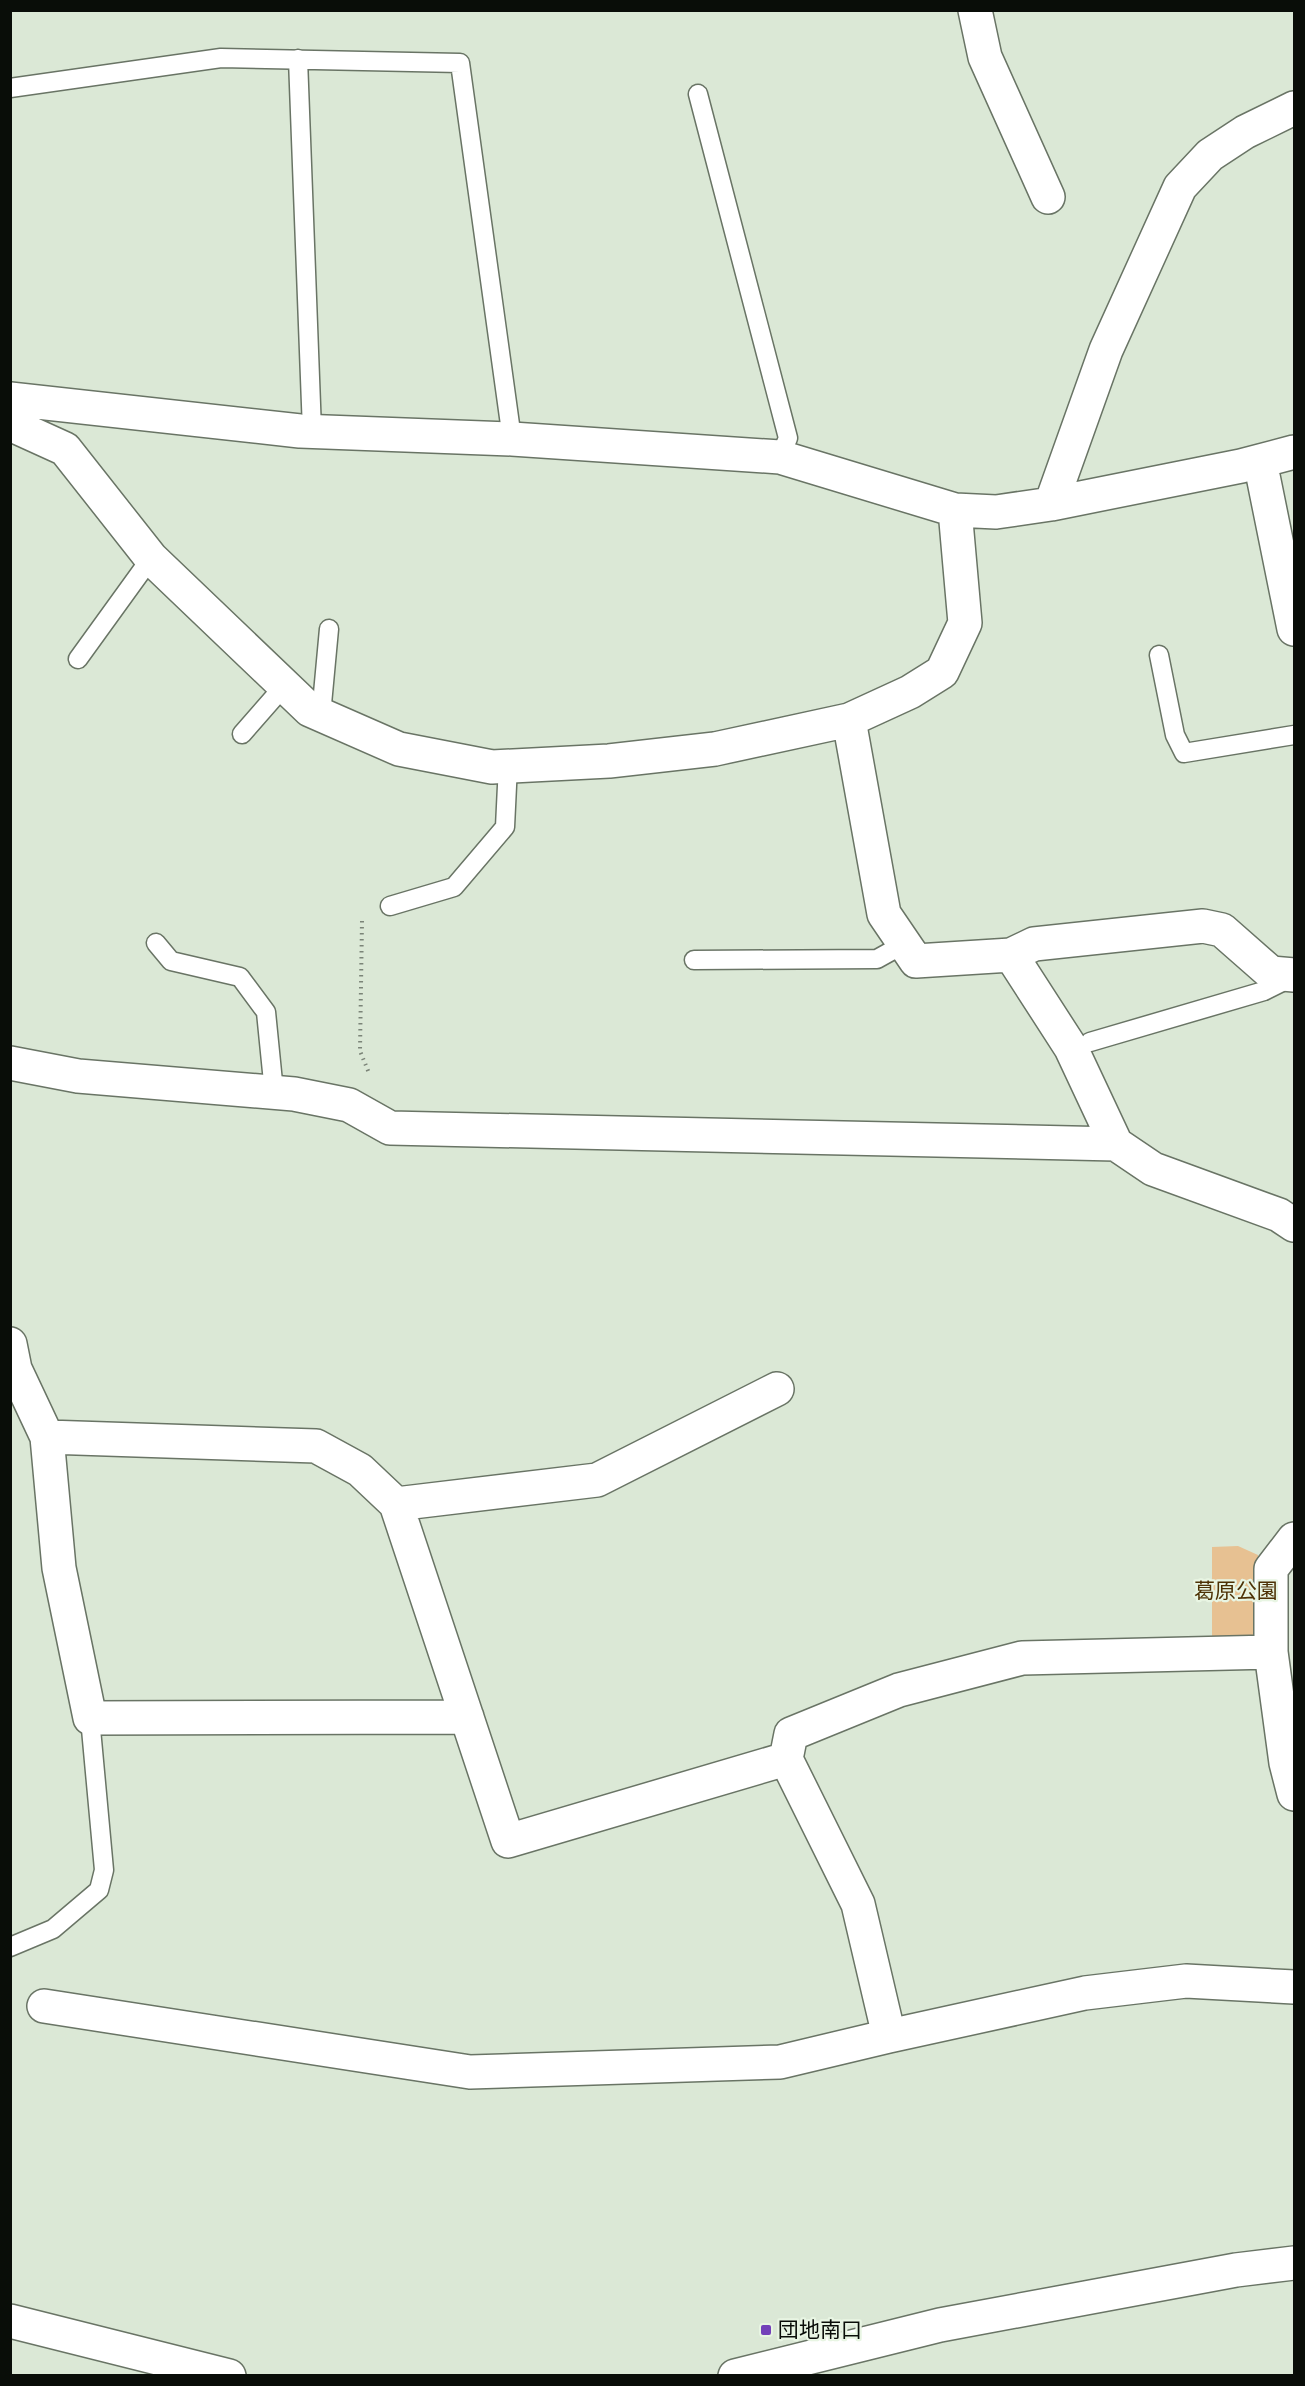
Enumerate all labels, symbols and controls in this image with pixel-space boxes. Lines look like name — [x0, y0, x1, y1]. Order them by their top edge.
park label: 葛原公園 — [1194, 1577, 1278, 1604]
place label: 団地南口 — [778, 2316, 862, 2343]
marker: 団地南口 — [759, 2323, 773, 2337]

